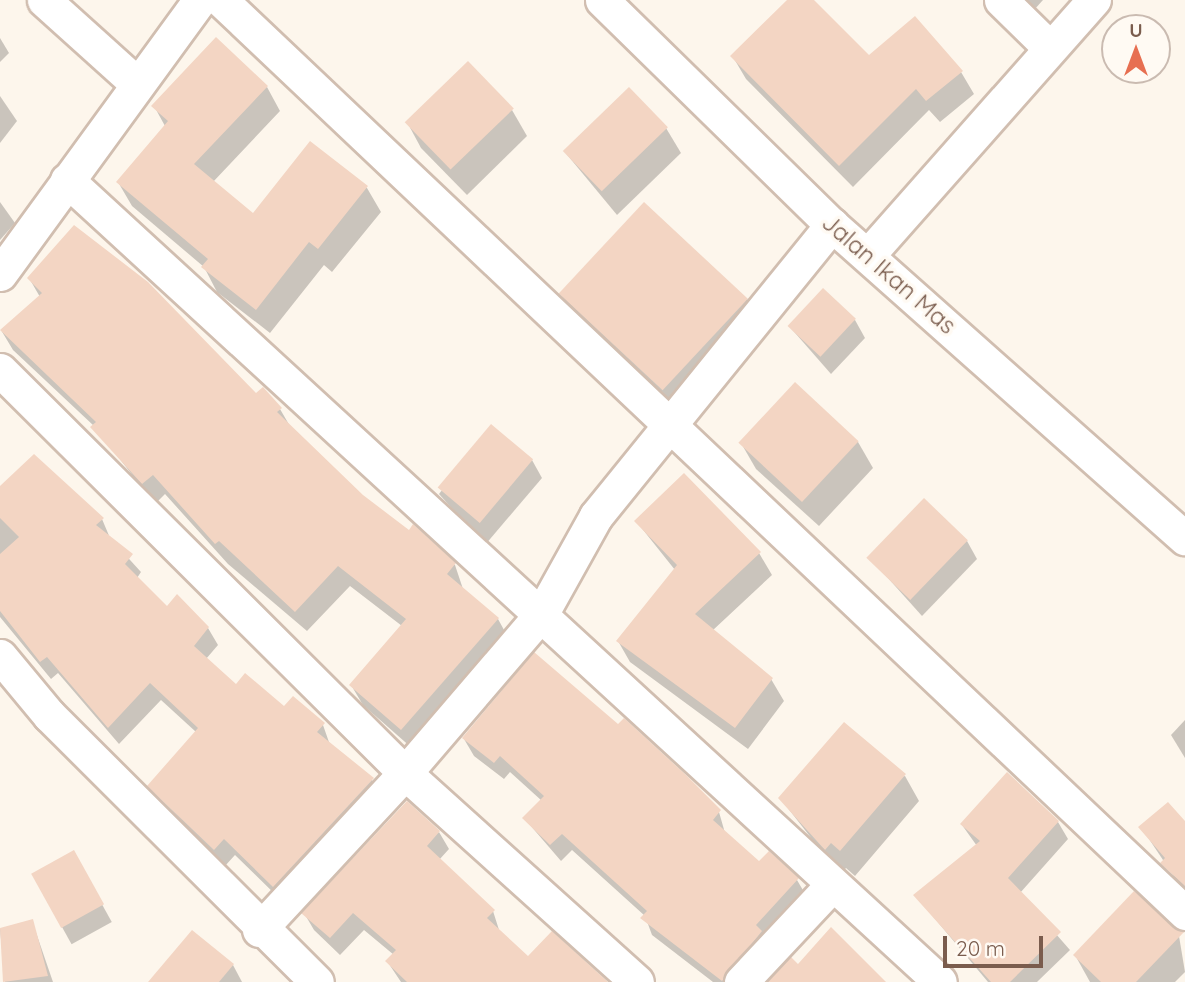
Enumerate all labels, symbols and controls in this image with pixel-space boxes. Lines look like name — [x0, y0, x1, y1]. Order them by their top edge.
north arrow — [1101, 14, 1171, 84]
text: U — [1129, 18, 1143, 42]
street label: Jalan Ikan Mas — [816, 208, 962, 340]
scale bar — [947, 922, 1047, 966]
text: 20 m — [956, 935, 1005, 961]

